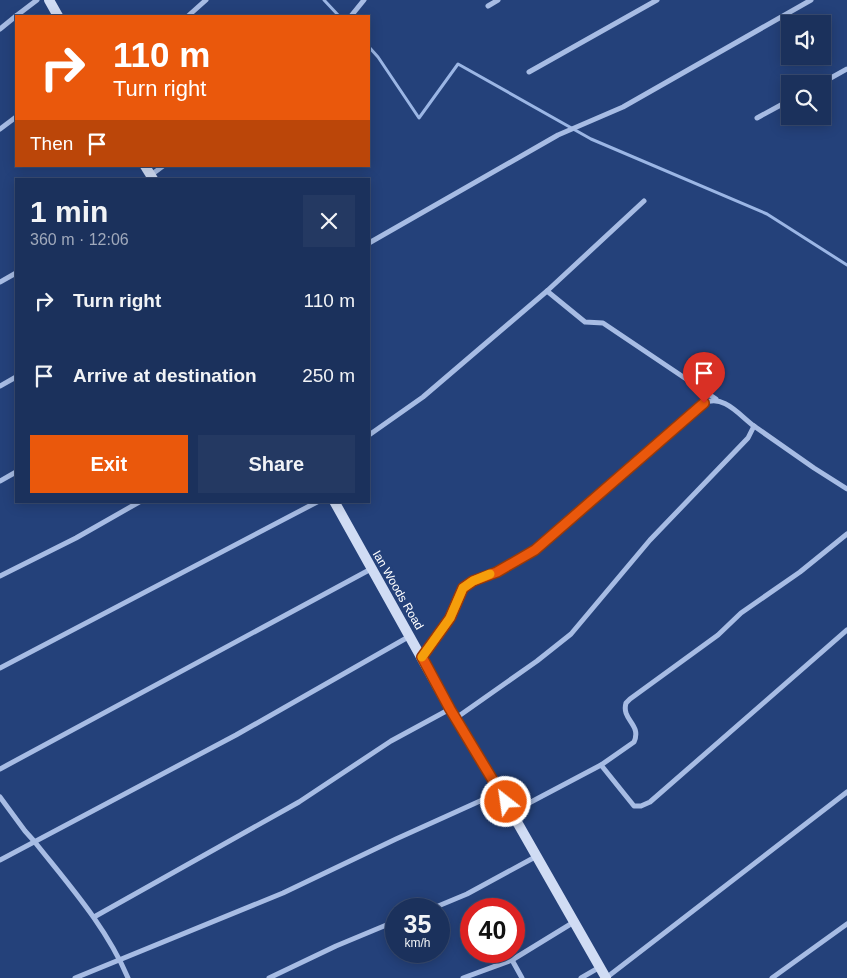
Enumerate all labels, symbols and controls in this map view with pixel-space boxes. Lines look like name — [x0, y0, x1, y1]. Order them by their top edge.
map controls — [781, 15, 831, 125]
button: sound — [781, 15, 831, 65]
icon: right — [30, 35, 95, 100]
text: 110 m — [113, 35, 210, 74]
button: search — [781, 75, 831, 125]
text: Turn right — [113, 76, 206, 101]
icon: arrive — [83, 130, 111, 158]
text: Then — [30, 133, 73, 154]
text: 1 min — [30, 195, 108, 228]
button: close — [303, 195, 355, 247]
text: 360 m · 12:06 — [30, 231, 129, 248]
icon: right — [30, 287, 58, 315]
text: Turn right — [73, 290, 161, 311]
text: 110 m — [304, 290, 355, 311]
pin — [683, 352, 725, 403]
icon: arrive — [690, 359, 718, 387]
icon: arrive — [30, 362, 58, 390]
text: Arrive at destination — [73, 365, 257, 386]
text: 250 m — [302, 365, 355, 386]
button: Exit — [30, 435, 188, 493]
button: Share — [198, 435, 355, 493]
street label: Ian Woods Road — [370, 548, 426, 632]
position arrow — [479, 775, 531, 827]
speed limit sign: 40 — [460, 898, 525, 963]
text: 35 — [404, 910, 431, 938]
text: km/h — [404, 936, 431, 950]

